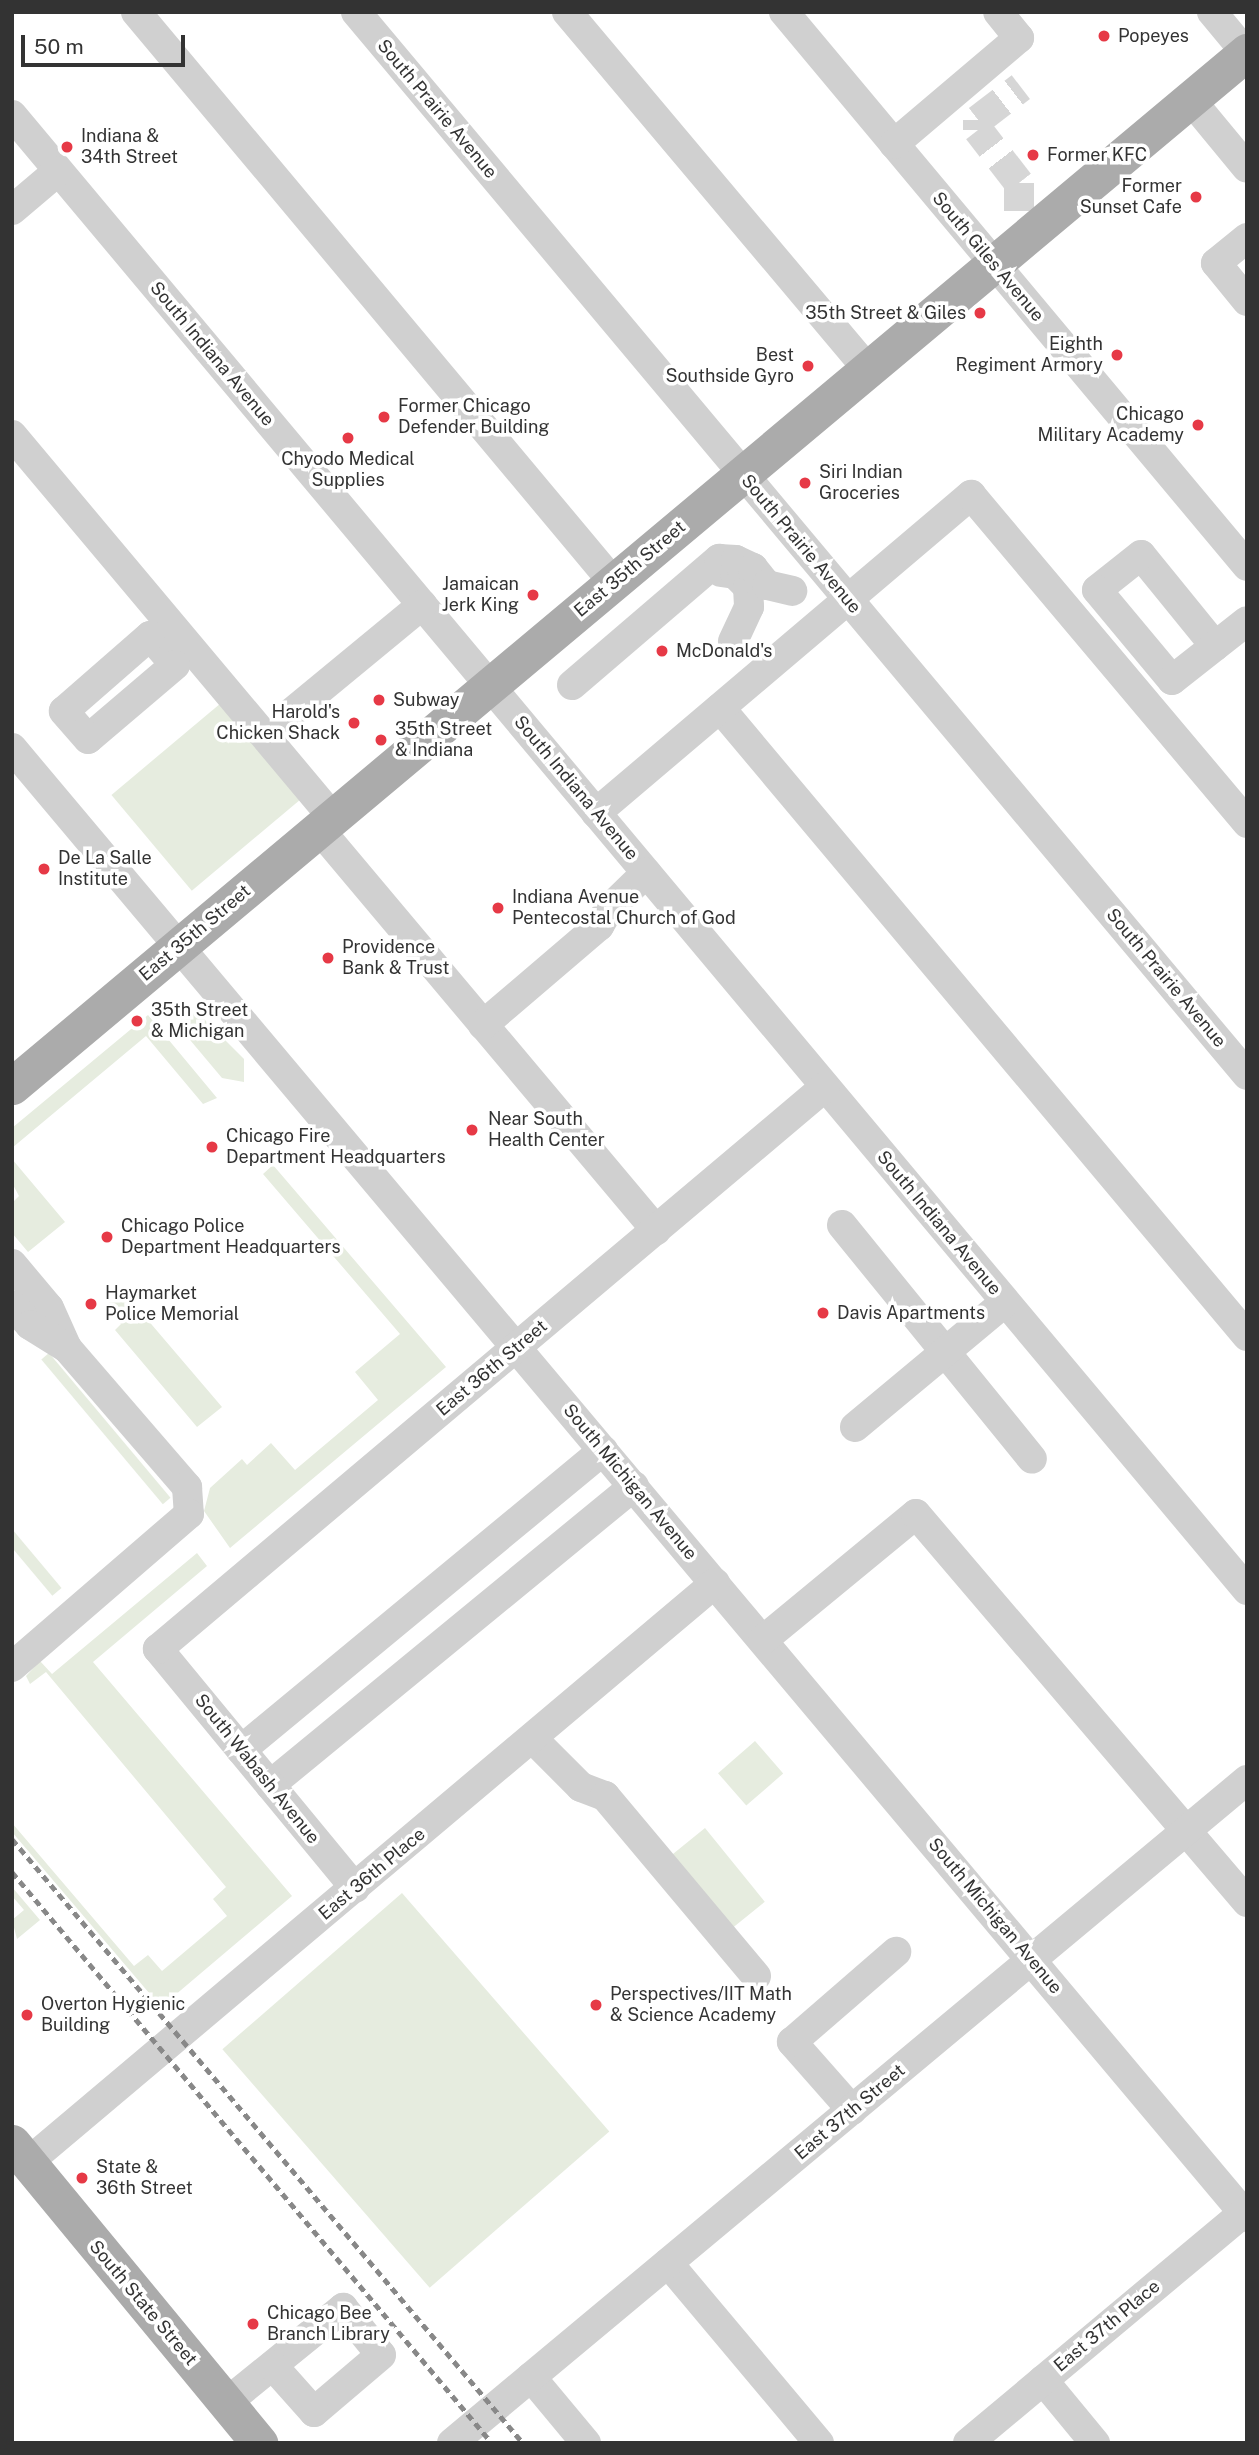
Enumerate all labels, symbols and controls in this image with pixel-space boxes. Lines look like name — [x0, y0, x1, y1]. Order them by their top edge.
scale bar — [24, 21, 189, 65]
place label: Popeyes — [1118, 25, 1189, 47]
marker: Popeyes — [1096, 28, 1112, 44]
text: 50 m — [34, 34, 84, 59]
street label: South Prairie Avenue — [372, 35, 502, 183]
place label: Indiana & 34th Street — [81, 126, 178, 168]
marker: Indiana & 34th Street — [59, 139, 75, 155]
place label: Former KFC — [1047, 144, 1147, 166]
marker: Former KFC — [1025, 147, 1041, 163]
place label: Former Sunset Cafe — [1080, 176, 1182, 218]
street label: South Giles Avenue — [927, 188, 1049, 326]
marker: Former Sunset Cafe — [1188, 189, 1204, 205]
street label: South Indiana Avenue — [145, 277, 279, 431]
place label: 35th Street & Giles — [805, 302, 966, 324]
marker: 35th Street & Giles — [972, 305, 988, 321]
place label: Eighth Regiment Armory — [956, 334, 1103, 376]
place label: Best Southside Gyro — [665, 345, 794, 388]
marker: Eighth Regiment Armory — [1109, 347, 1125, 363]
marker: Best Southside Gyro — [800, 358, 816, 374]
place label: Former Chicago Defender Building — [398, 396, 549, 438]
place label: Chicago Military Academy — [1038, 404, 1184, 446]
marker: Former Chicago Defender Building — [376, 409, 392, 425]
marker: Chicago Military Academy — [1190, 417, 1206, 433]
marker: Chyodo Medical Supplies — [340, 430, 356, 446]
place label: Chyodo Medical Supplies — [281, 449, 415, 491]
place label: Siri Indian Groceries — [819, 462, 903, 504]
street label: South Prairie Avenue — [736, 470, 866, 618]
marker: Siri Indian Groceries — [797, 475, 813, 491]
street label: East 35th Street — [570, 516, 690, 622]
place label: Jamaican Jerk King — [442, 574, 519, 616]
marker: Jamaican Jerk King — [525, 587, 541, 603]
place label: McDonald's — [676, 640, 772, 662]
marker: McDonald's — [654, 643, 670, 659]
place label: Subway — [393, 689, 459, 711]
marker: Subway — [371, 692, 387, 708]
place label: Harold's Chicken Shack — [216, 702, 340, 744]
street label: South Indiana Avenue — [509, 711, 643, 865]
marker: Harold's Chicken Shack — [346, 715, 362, 731]
place label: 35th Street & Indiana — [395, 719, 492, 762]
marker: 35th Street & Indiana — [373, 732, 389, 748]
place label: De La Salle Institute — [58, 848, 152, 890]
marker: De La Salle Institute — [36, 861, 52, 877]
street label: East 35th Street — [135, 880, 255, 986]
place label: Indiana Avenue Pentecostal Church of God — [512, 887, 736, 930]
marker: Indiana Avenue Pentecostal Church of God — [490, 900, 506, 916]
street label: South Prairie Avenue — [1101, 904, 1231, 1052]
place label: Providence Bank & Trust — [342, 937, 450, 979]
marker: Providence Bank & Trust — [320, 950, 336, 966]
place label: 35th Street & Michigan — [151, 1000, 248, 1042]
marker: 35th Street & Michigan — [129, 1013, 145, 1029]
place label: Near South Health Center — [488, 1109, 605, 1152]
marker: Near South Health Center — [462, 1120, 482, 1140]
place label: Chicago Fire Department Headquarters — [226, 1126, 446, 1168]
marker: Chicago Fire Department Headquarters — [204, 1139, 220, 1155]
street label: South Indiana Avenue — [872, 1146, 1006, 1300]
place label: Chicago Police Department Headquarters — [121, 1216, 341, 1258]
marker: Chicago Police Department Headquarters — [99, 1229, 115, 1245]
place label: Haymarket Police Memorial — [105, 1283, 239, 1326]
marker: Haymarket Police Memorial — [83, 1296, 99, 1312]
place label: Davis Apartments — [837, 1302, 985, 1324]
marker: Davis Apartments — [815, 1305, 831, 1321]
street label: East 36th Street — [432, 1315, 552, 1421]
street label: South Michigan Avenue — [558, 1400, 702, 1564]
street label: South Wabash Avenue — [190, 1690, 324, 1848]
street label: East 36th Place — [314, 1823, 430, 1925]
street label: South Michigan Avenue — [923, 1834, 1067, 1998]
place label: Perspectives/IIT Math & Science Academy — [610, 1984, 792, 2026]
place label: Overton Hygienic Building — [41, 1994, 185, 2036]
marker: Perspectives/IIT Math & Science Academy — [588, 1997, 604, 2013]
marker: Overton Hygienic Building — [19, 2007, 35, 2023]
street label: East 37th Street — [790, 2060, 910, 2164]
place label: State & 36th Street — [96, 2157, 193, 2200]
marker: State & 36th Street — [74, 2170, 90, 2186]
street label: South State Street — [84, 2236, 202, 2370]
street label: East 37th Place — [1050, 2275, 1164, 2377]
place label: Chicago Bee Branch Library — [267, 2303, 390, 2346]
marker: Chicago Bee Branch Library — [245, 2316, 261, 2332]

